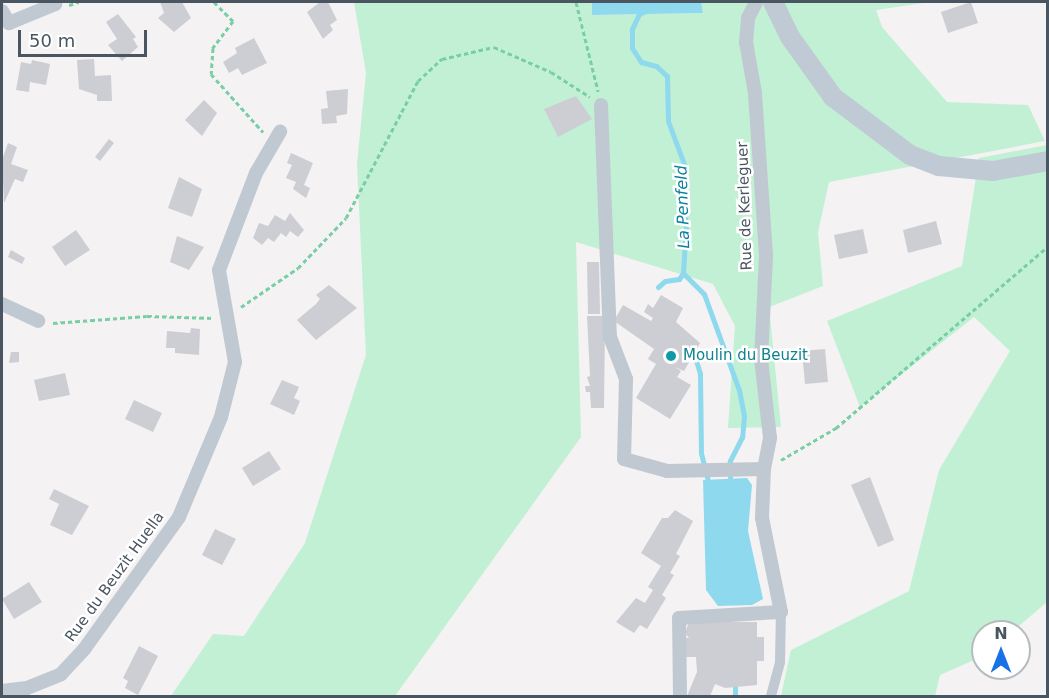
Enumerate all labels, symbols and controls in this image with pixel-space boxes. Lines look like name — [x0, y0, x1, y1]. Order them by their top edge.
scale bar — [21, 18, 150, 56]
text: 50 m — [29, 30, 75, 51]
street label: Rue de Kerleguer — [734, 141, 756, 271]
water label: La Penfeld — [672, 165, 694, 249]
place label: Moulin du Beuzit — [683, 347, 808, 365]
marker: Moulin du Beuzit — [664, 349, 678, 363]
street label: Rue du Beuzit Huella — [62, 508, 168, 646]
north arrow — [971, 620, 1031, 680]
text: N — [994, 624, 1008, 643]

